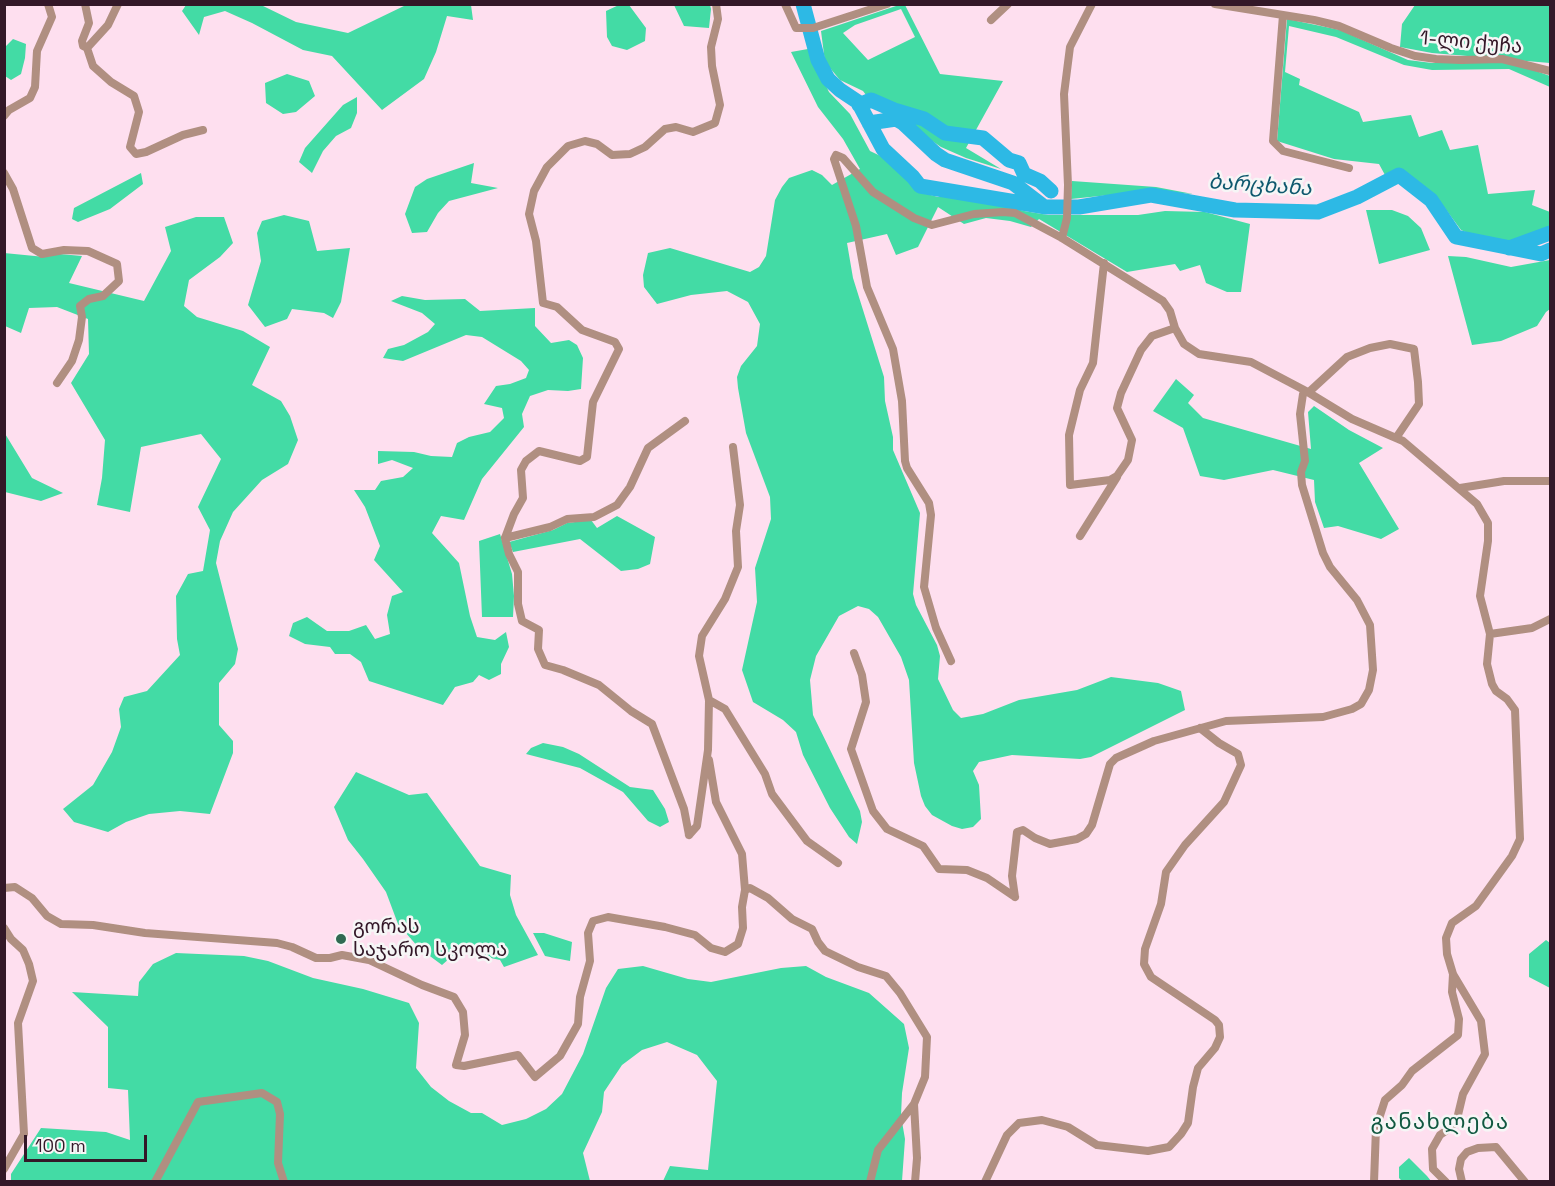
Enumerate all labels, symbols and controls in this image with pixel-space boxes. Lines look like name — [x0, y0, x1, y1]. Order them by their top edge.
street label: 1-ლი ქუჩა — [1419, 27, 1523, 59]
water label: ბარცხანა — [1208, 170, 1312, 202]
place label: გორას საჯარო სკოლა — [353, 916, 507, 963]
marker: გორას საჯარო სკოლა — [334, 932, 348, 946]
district label: განახლება — [1370, 1110, 1510, 1136]
scale bar — [27, 1123, 150, 1161]
text: 100 m — [35, 1134, 86, 1157]

